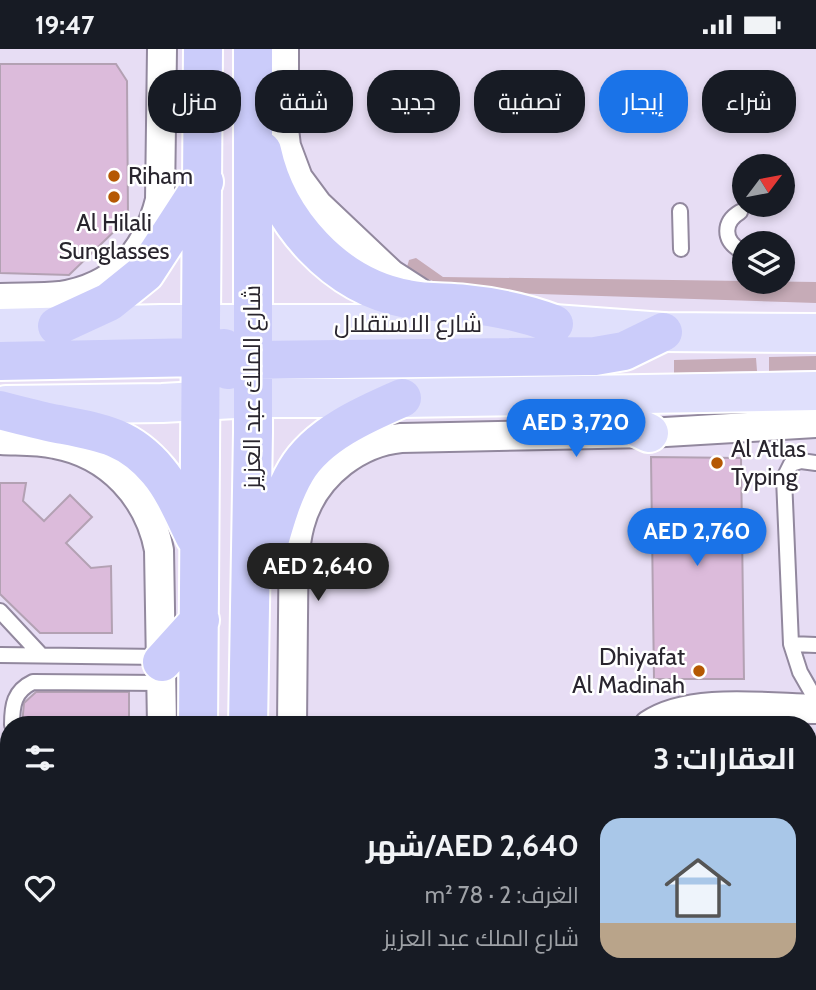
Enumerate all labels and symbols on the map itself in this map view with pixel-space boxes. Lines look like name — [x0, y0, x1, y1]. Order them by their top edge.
north arrow — [732, 154, 794, 217]
place label: Riham — [128, 161, 193, 190]
marker: Riham — [106, 168, 122, 184]
marker: Al Hilali Sunglasses — [106, 189, 122, 205]
place label: Al Hilali Sunglasses — [58, 208, 170, 265]
street label: شارع الملك عبد العزيز — [237, 285, 268, 491]
street label: شارع الاستقلال — [334, 309, 482, 340]
pin: AED 3,720 — [496, 399, 656, 459]
place label: Al Atlas Typing — [731, 434, 806, 491]
marker: Al Atlas Typing — [709, 455, 725, 471]
pin: AED 2,760 — [617, 509, 777, 568]
pin: AED 2,640 — [238, 543, 398, 603]
place label: Dhiyafat Al Madinah — [572, 642, 685, 699]
marker: Dhiyafat Al Madinah — [691, 663, 707, 679]

